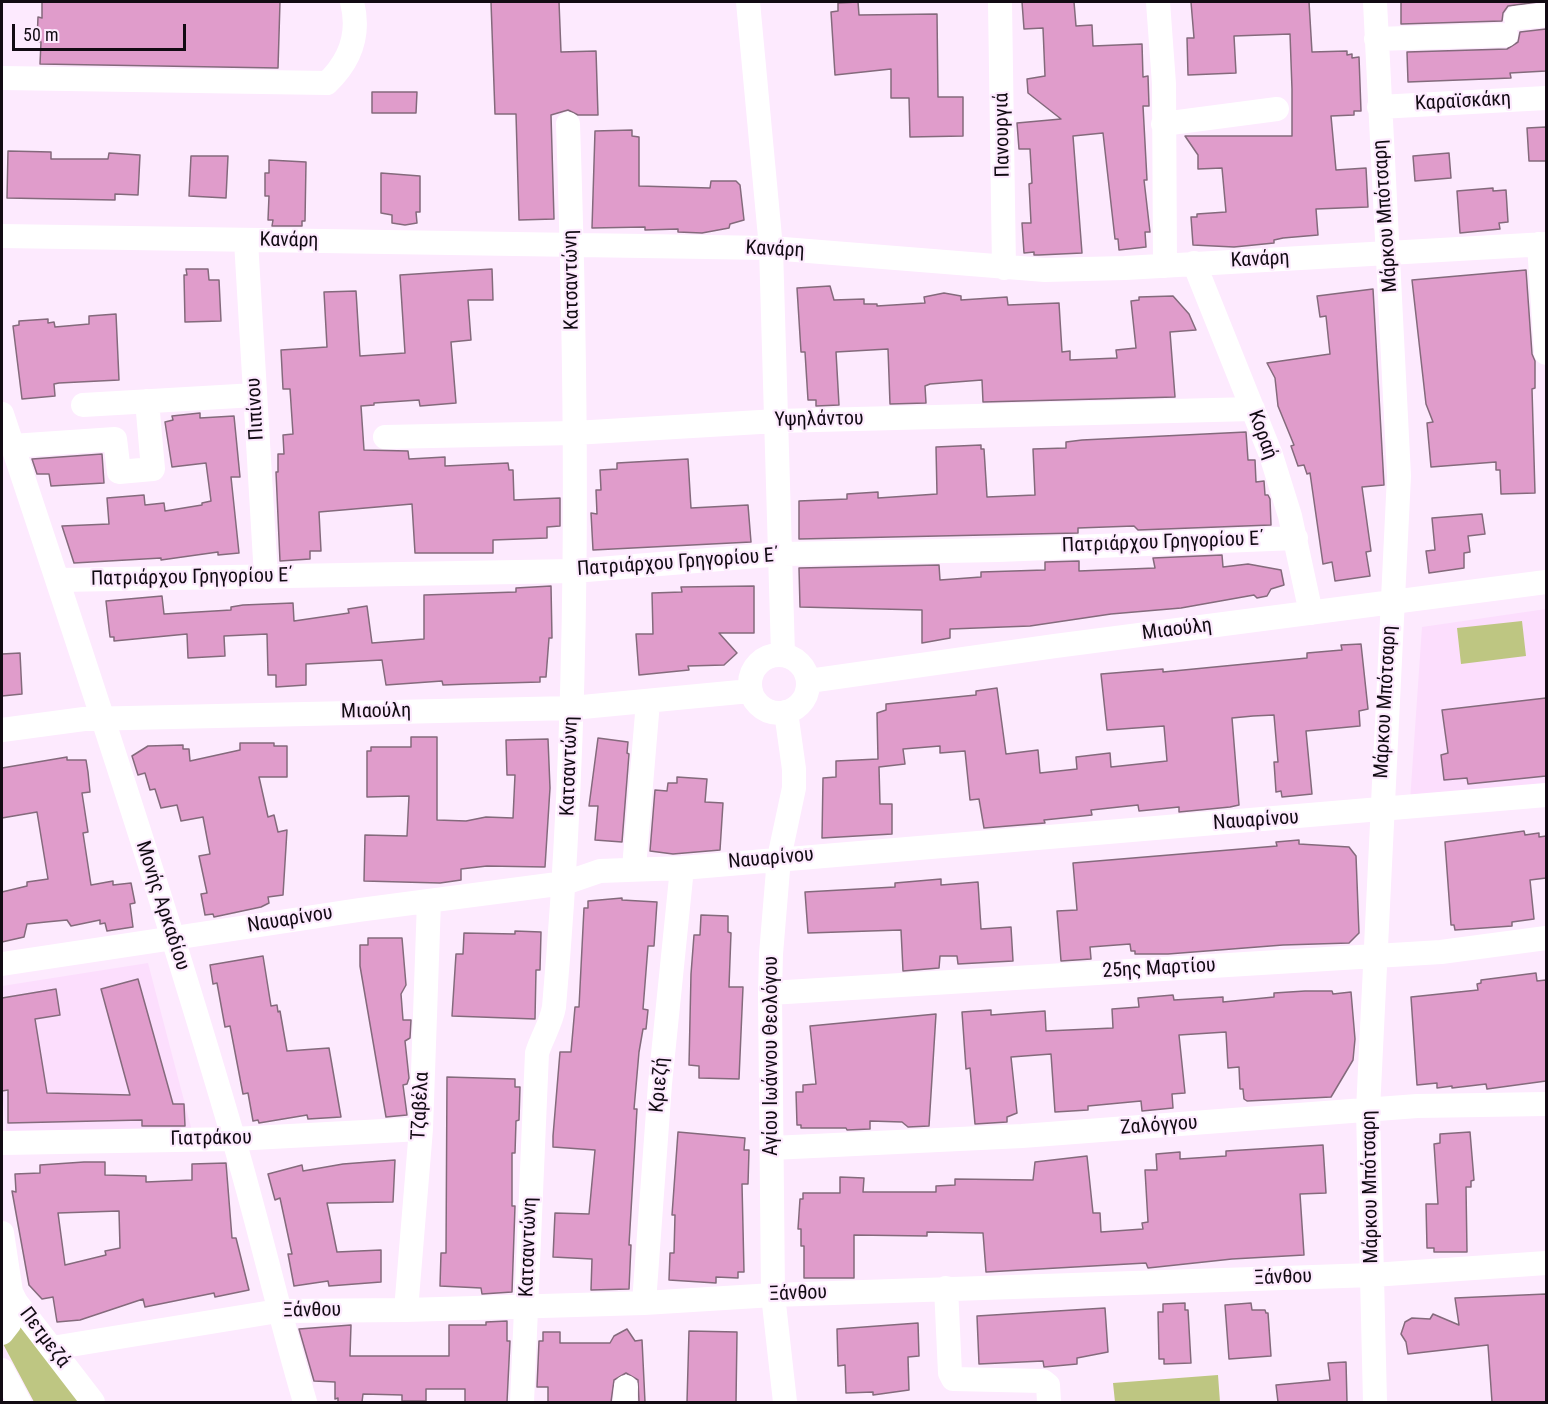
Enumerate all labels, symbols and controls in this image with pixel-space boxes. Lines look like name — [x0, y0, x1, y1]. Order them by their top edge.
scale bar — [15, 12, 189, 50]
text: 50 m — [23, 24, 58, 45]
street label: Καραϊσκάκη — [1414, 88, 1512, 116]
street label: Πανουργιά — [990, 92, 1016, 178]
street label: Μάρκου Μπότσαρη — [1369, 139, 1403, 293]
street label: Κανάρη — [259, 228, 319, 254]
street label: Κατσαντώνη — [559, 230, 585, 330]
street label: Κανάρη — [745, 236, 805, 264]
street label: Κανάρη — [1230, 246, 1290, 274]
street label: Πιπίνου — [242, 377, 270, 441]
street label: Υψηλάντου — [774, 407, 864, 433]
street label: Κοραή — [1242, 407, 1282, 463]
street label: Πατριάρχου Γρηγορίου Ε΄ — [1061, 527, 1265, 559]
street label: Πατριάρχου Γρηγορίου Ε΄ — [576, 544, 780, 582]
street label: Πατριάρχου Γρηγορίου Ε΄ — [91, 564, 293, 592]
street label: Μιαούλη — [1141, 614, 1213, 646]
street label: Μάρκου Μπότσαρη — [1370, 625, 1402, 779]
street label: Μιαούλη — [341, 699, 411, 725]
street label: Κατσαντώνη — [556, 716, 584, 816]
street label: Ναυαρίνου — [1212, 806, 1300, 836]
street label: Μονής Αρκαδίου — [130, 838, 194, 974]
street label: Ναυαρίνου — [727, 843, 815, 875]
street label: Ναυαρίνου — [246, 901, 334, 939]
street label: 25ης Μαρτίου — [1102, 954, 1216, 984]
street label: Αγίου Ιωάννου Θεολόγου — [760, 956, 784, 1156]
street label: Κριεζή — [646, 1056, 674, 1114]
street label: Τζαβέλα — [407, 1071, 435, 1141]
street label: Μάρκου Μπότσαρη — [1358, 1110, 1384, 1264]
street label: Ζαλόγγου — [1120, 1111, 1198, 1141]
street label: Γιατράκου — [170, 1126, 252, 1152]
street label: Κατσαντώνη — [515, 1197, 543, 1297]
street label: Ξάνθου — [1254, 1265, 1312, 1291]
street label: Ξάνθου — [769, 1281, 827, 1307]
street label: Ξάνθου — [283, 1298, 341, 1324]
street label: Πετμεζά — [14, 1303, 74, 1373]

